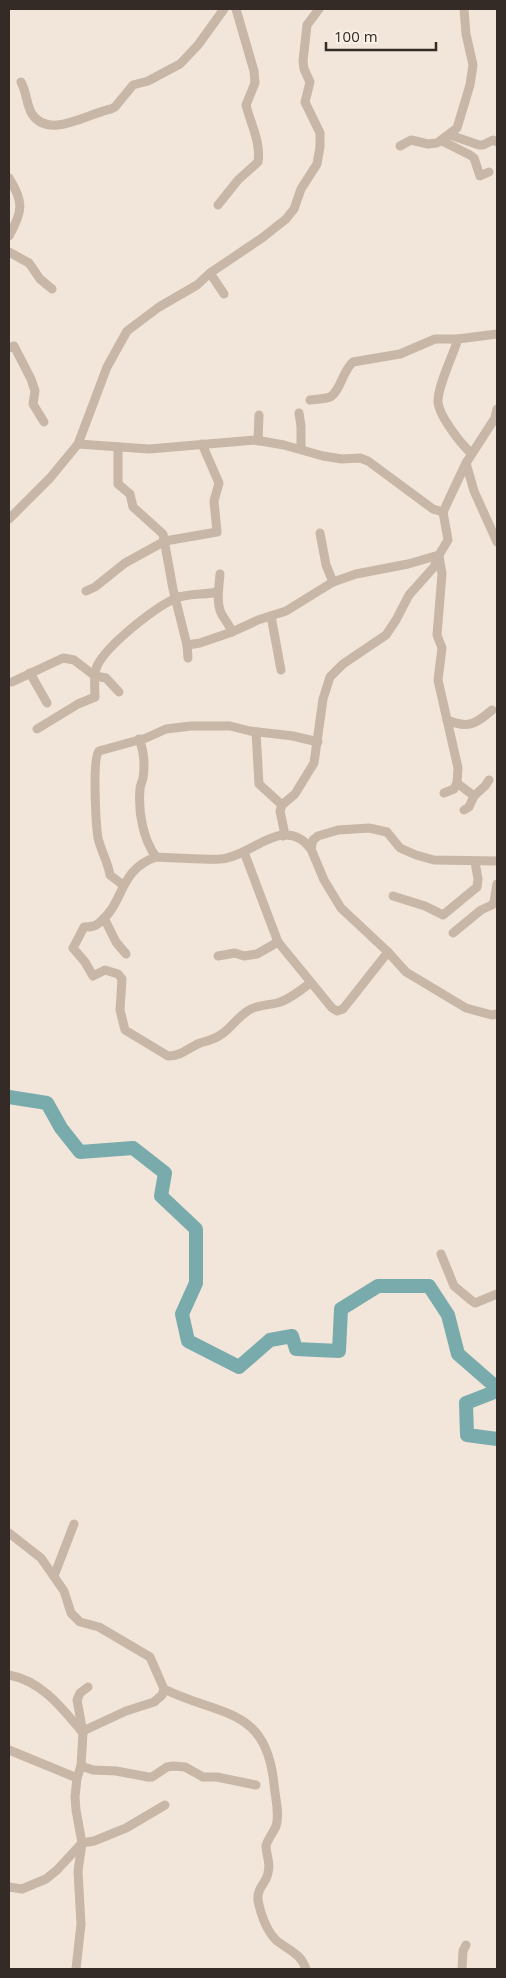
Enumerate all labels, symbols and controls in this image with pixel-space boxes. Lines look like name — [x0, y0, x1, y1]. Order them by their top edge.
scale bar — [326, 20, 436, 52]
text: 100 m — [334, 26, 378, 46]

